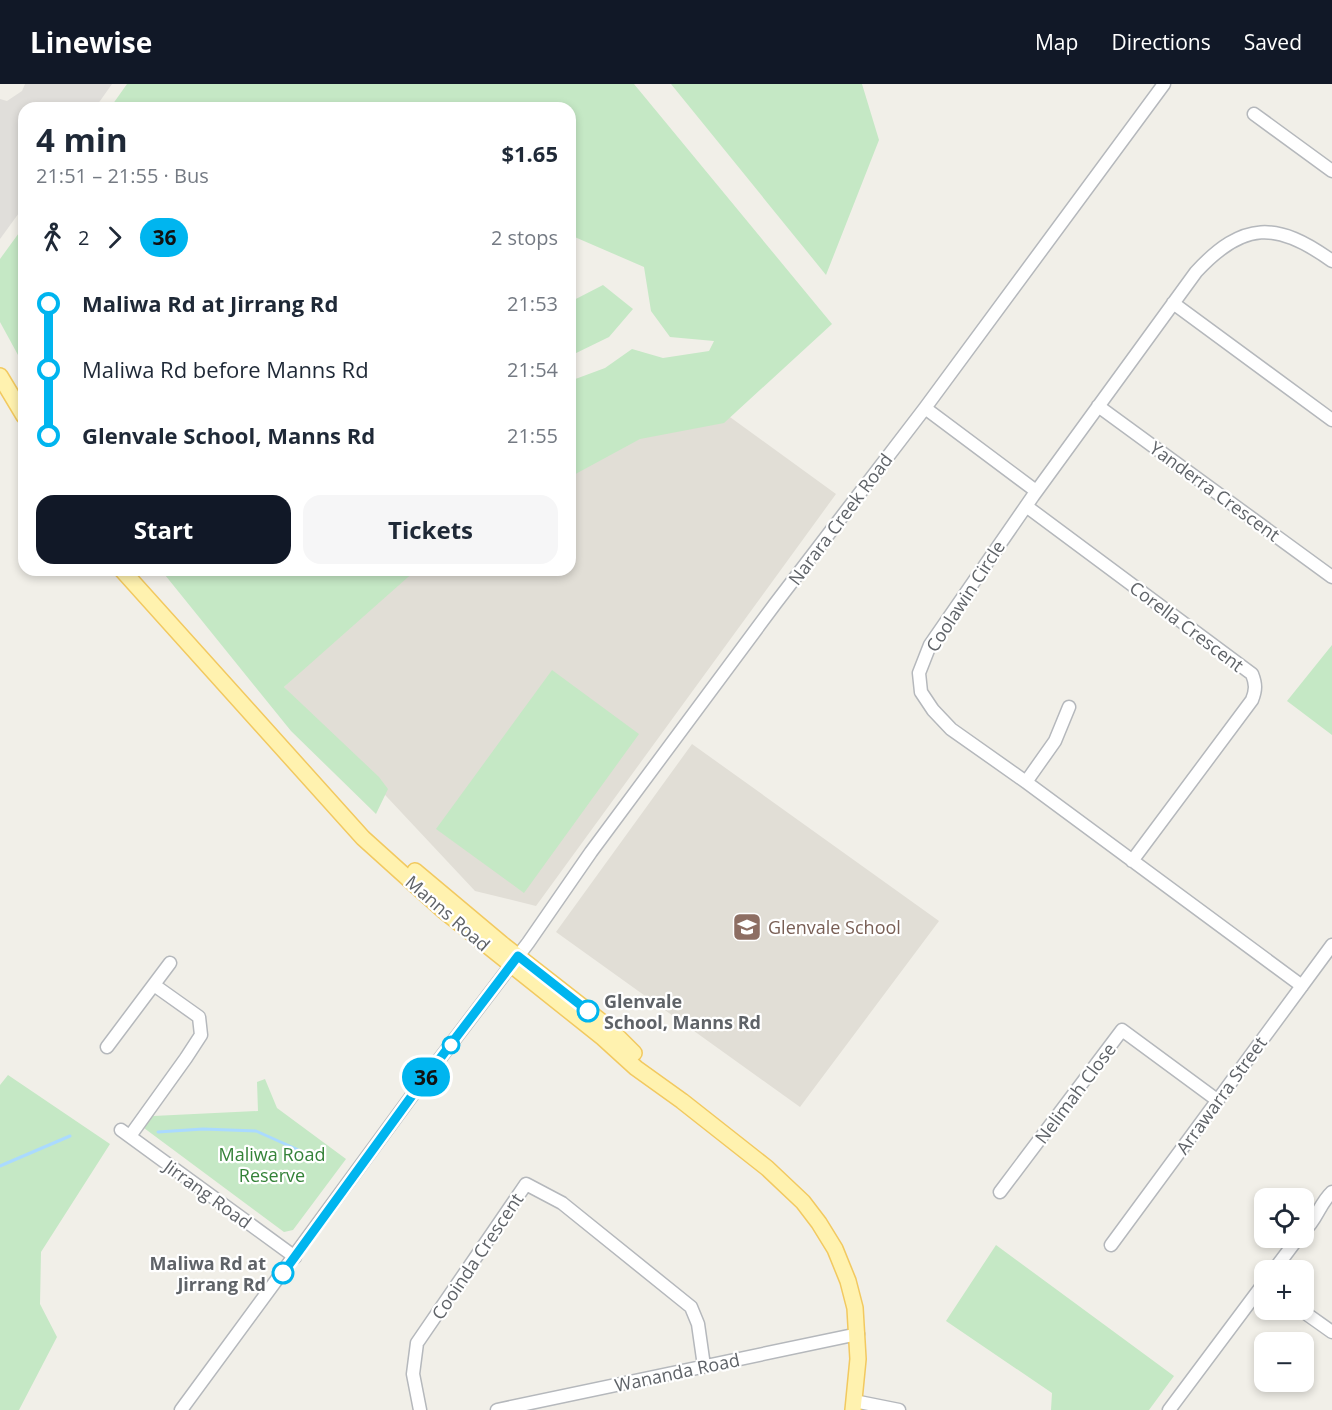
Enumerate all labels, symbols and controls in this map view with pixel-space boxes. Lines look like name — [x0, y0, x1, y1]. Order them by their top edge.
text: Linewise — [30, 23, 152, 61]
text: Map — [1035, 28, 1078, 56]
text: Directions — [1111, 28, 1211, 56]
text: Saved — [1244, 28, 1302, 56]
text: 4 min — [36, 117, 128, 162]
text: $1.65 — [501, 138, 558, 168]
text: 21:51 – 21:55 · Bus — [36, 162, 209, 189]
icon: walk — [36, 221, 69, 254]
icon: forward — [98, 221, 131, 254]
text: 36 — [152, 223, 176, 251]
text: 2 — [78, 224, 89, 251]
text: 2 stops — [491, 224, 558, 251]
text: Maliwa Rd at Jirrang Rd — [82, 288, 338, 318]
text: 21:53 — [507, 290, 558, 317]
text: Maliwa Rd before Manns Rd — [82, 354, 369, 384]
text: 21:54 — [507, 356, 558, 383]
text: Glenvale School, Manns Rd — [82, 420, 375, 450]
text: 21:55 — [507, 422, 558, 449]
street label: Yanderra Crescent — [1145, 436, 1285, 546]
street label: Narara Creek Road — [783, 448, 897, 590]
button: Start — [36, 495, 291, 564]
button: Tickets — [303, 495, 558, 564]
street label: Coolawin Circle — [920, 536, 1010, 656]
street label: Corella Crescent — [1125, 575, 1249, 677]
street label: Manns Road — [401, 870, 495, 956]
school or university icon: Glenvale School — [731, 911, 763, 943]
place label: Glenvale School — [768, 915, 901, 939]
place label: Glenvale School, Manns Rd — [604, 989, 761, 1034]
marker: Glenvale School, Manns Rd — [577, 1000, 599, 1022]
street label: Arrawarra Street — [1170, 1031, 1272, 1159]
unlabelled marker — [442, 1036, 460, 1054]
street label: Nelimah Close — [1029, 1038, 1121, 1148]
line badge: 36 — [399, 1058, 453, 1096]
text: 36 — [414, 1063, 438, 1091]
park label: Maliwa Road Reserve — [219, 1142, 325, 1187]
street label: Jirrang Road — [158, 1153, 257, 1234]
street label: Cooinda Crescent — [426, 1188, 528, 1324]
map controls — [1254, 1188, 1314, 1392]
button: locate — [1254, 1188, 1314, 1248]
place label: Maliwa Rd at Jirrang Rd — [150, 1251, 266, 1296]
button: + — [1254, 1260, 1314, 1320]
marker: Maliwa Rd at Jirrang Rd — [272, 1262, 294, 1284]
button: − — [1254, 1332, 1314, 1392]
street label: Wananda Road — [612, 1347, 742, 1397]

